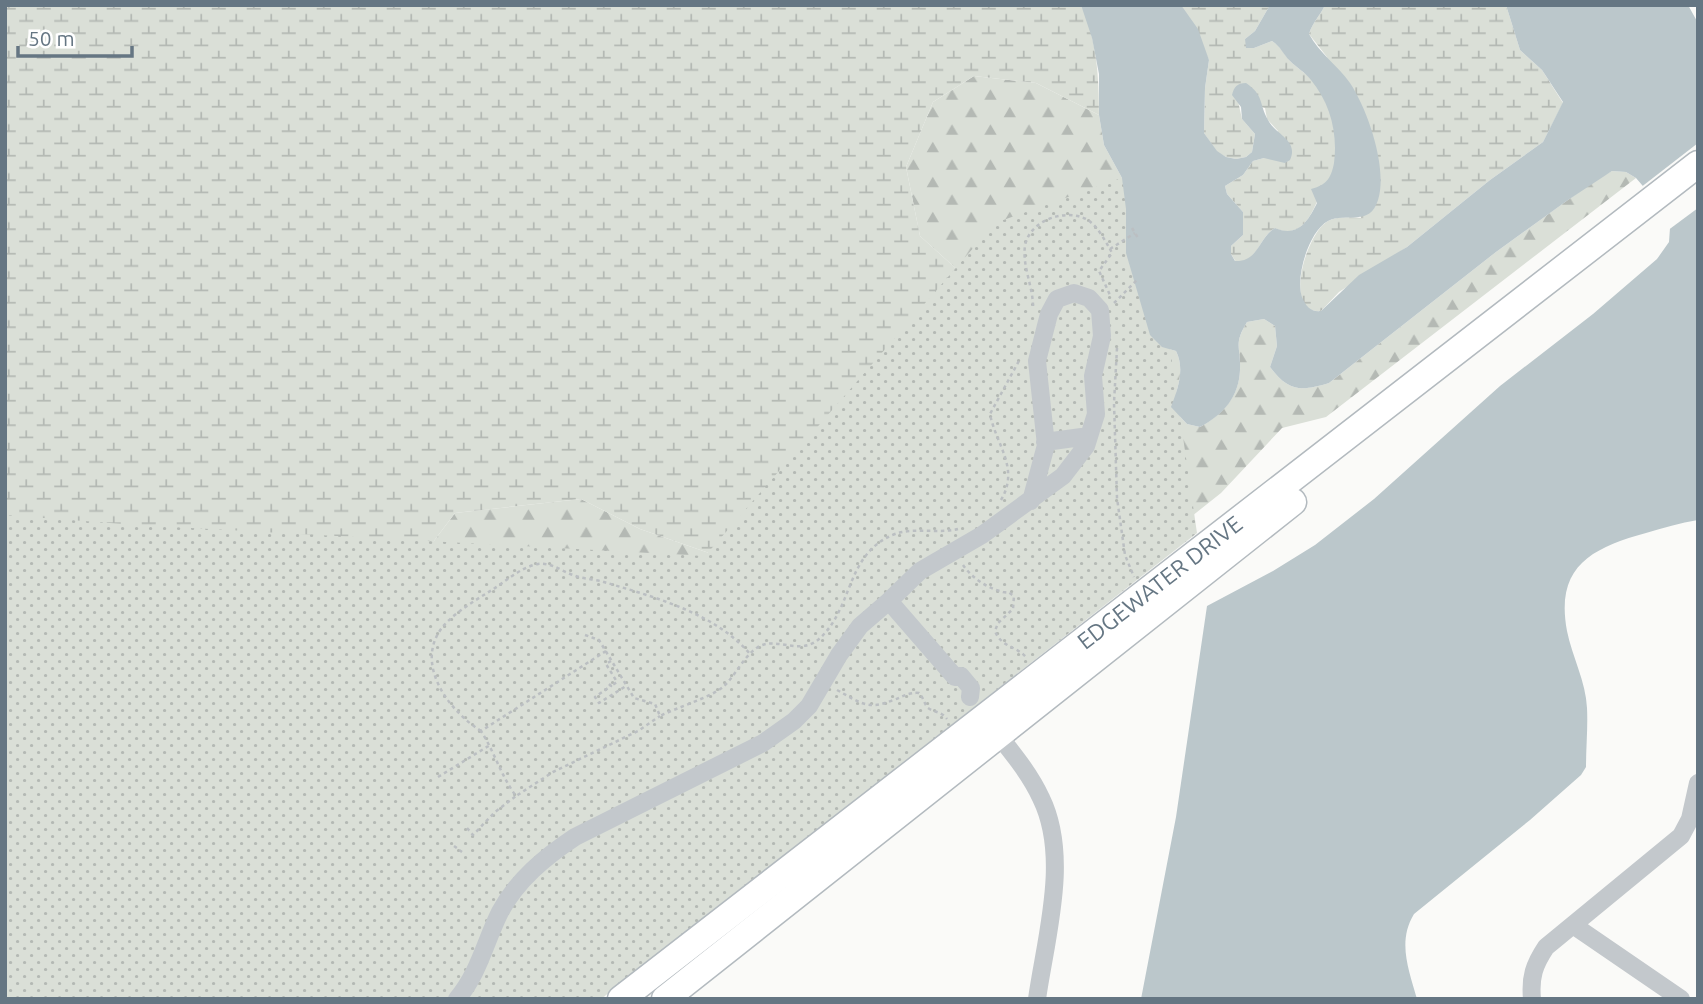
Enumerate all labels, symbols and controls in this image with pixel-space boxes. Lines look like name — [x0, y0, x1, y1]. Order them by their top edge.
scale bar — [18, 14, 131, 58]
text: 50 m — [28, 26, 75, 50]
street label: EDGEWATER DRIVE — [1072, 510, 1246, 653]

